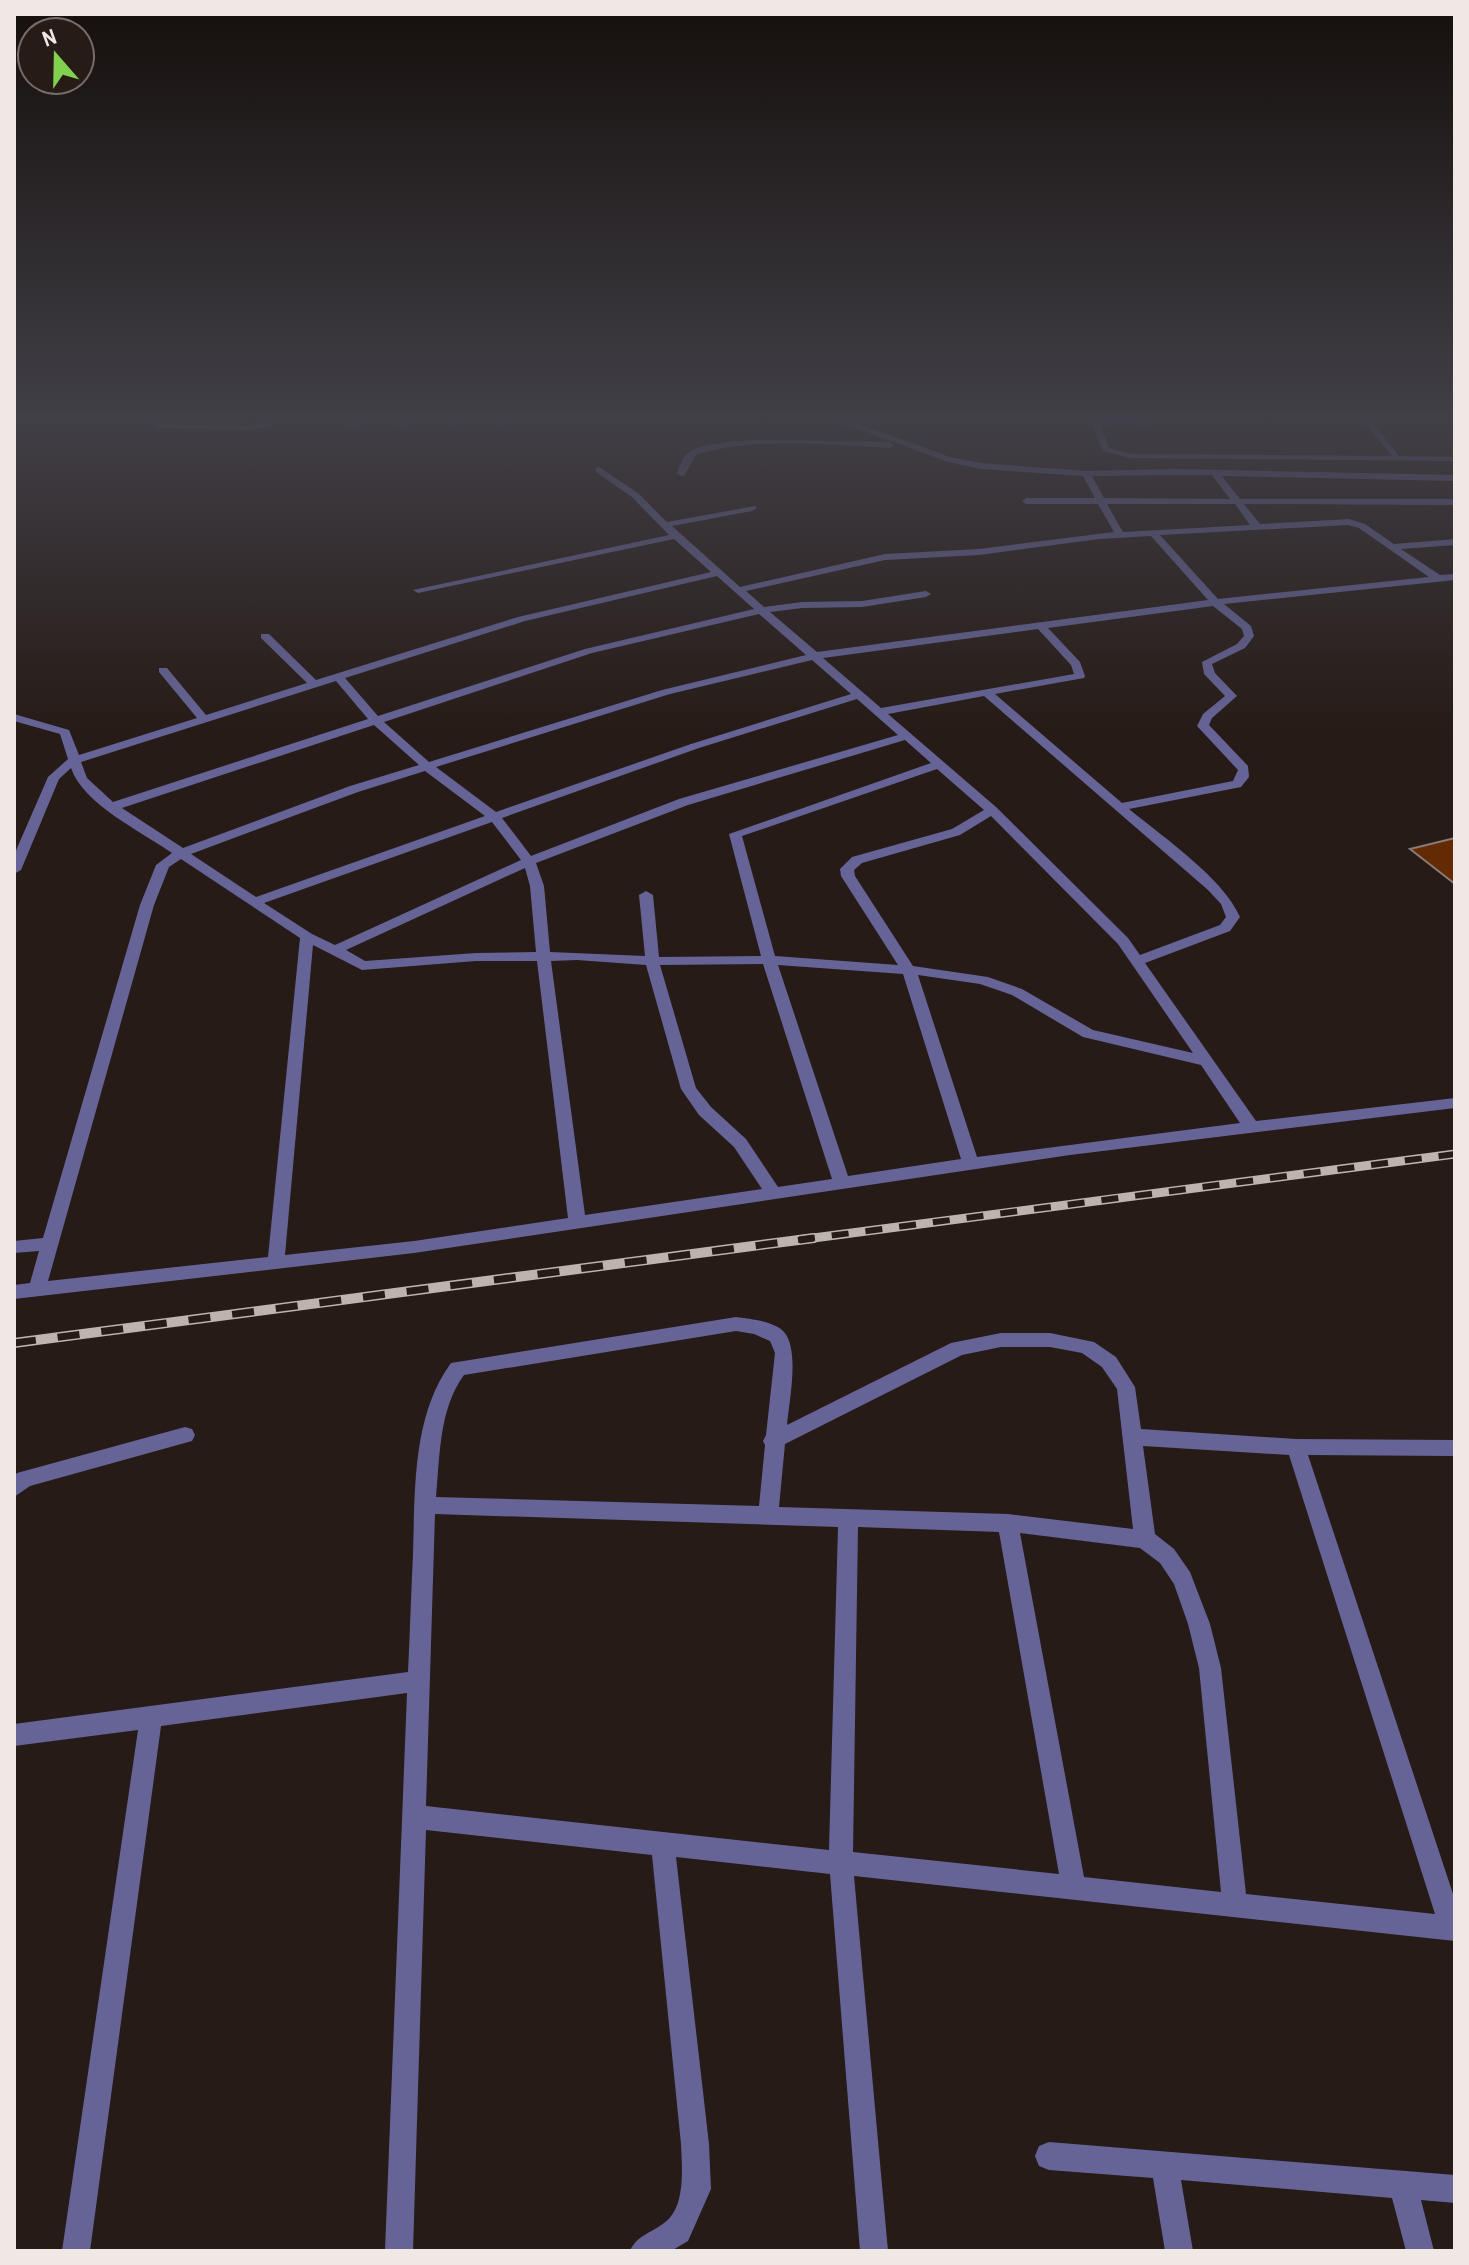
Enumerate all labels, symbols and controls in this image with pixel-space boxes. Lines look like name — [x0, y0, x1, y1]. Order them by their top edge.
north arrow — [16, 16, 96, 96]
text: N — [38, 21, 60, 54]

